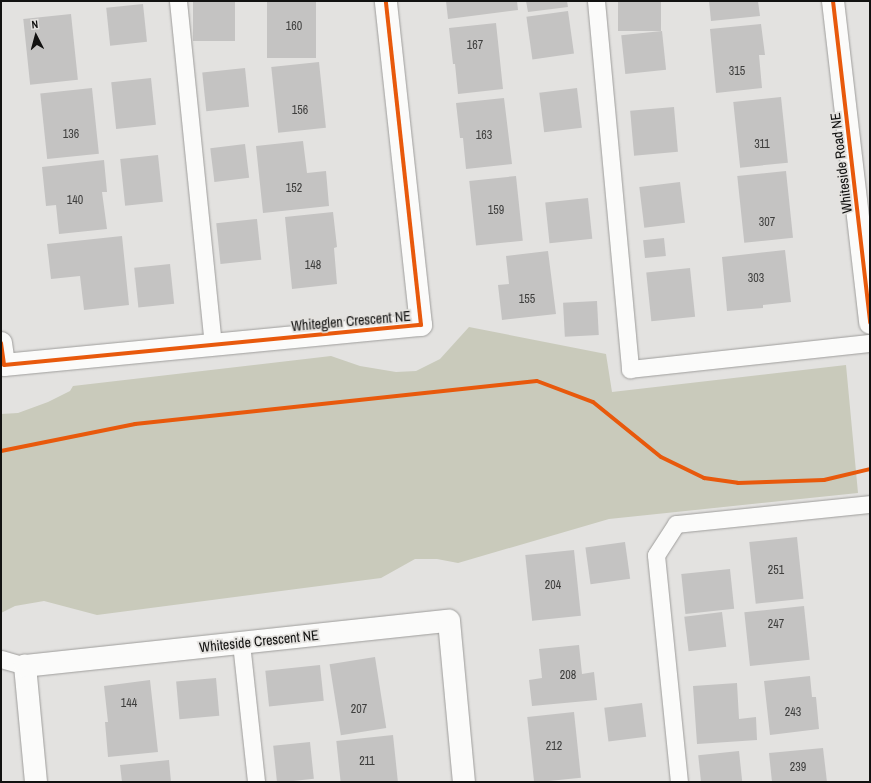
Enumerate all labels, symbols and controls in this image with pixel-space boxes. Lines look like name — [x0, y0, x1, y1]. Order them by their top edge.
north arrow — [16, 16, 56, 56]
text: N — [31, 17, 39, 31]
house number: 160 — [286, 20, 302, 34]
house number: 167 — [467, 39, 483, 53]
house number: 315 — [729, 65, 745, 79]
house number: 156 — [292, 104, 308, 118]
street label: Whiteside Road NE — [826, 112, 856, 214]
house number: 136 — [63, 128, 79, 142]
house number: 163 — [476, 129, 492, 143]
house number: 311 — [754, 138, 770, 152]
house number: 152 — [286, 182, 302, 196]
house number: 140 — [67, 194, 83, 208]
house number: 159 — [488, 204, 504, 218]
house number: 307 — [759, 216, 775, 230]
house number: 148 — [305, 259, 321, 273]
house number: 303 — [748, 272, 764, 286]
house number: 155 — [519, 293, 535, 307]
street label: Whiteglen Crescent NE — [291, 307, 411, 335]
house number: 251 — [768, 564, 784, 578]
house number: 204 — [545, 579, 561, 593]
house number: 247 — [768, 618, 784, 632]
street label: Whiteside Crescent NE — [198, 626, 320, 656]
house number: 208 — [560, 669, 576, 683]
house number: 144 — [121, 697, 137, 711]
house number: 207 — [351, 703, 367, 717]
house number: 243 — [785, 706, 801, 720]
house number: 212 — [546, 740, 562, 754]
house number: 211 — [359, 755, 375, 769]
house number: 239 — [790, 761, 806, 775]

